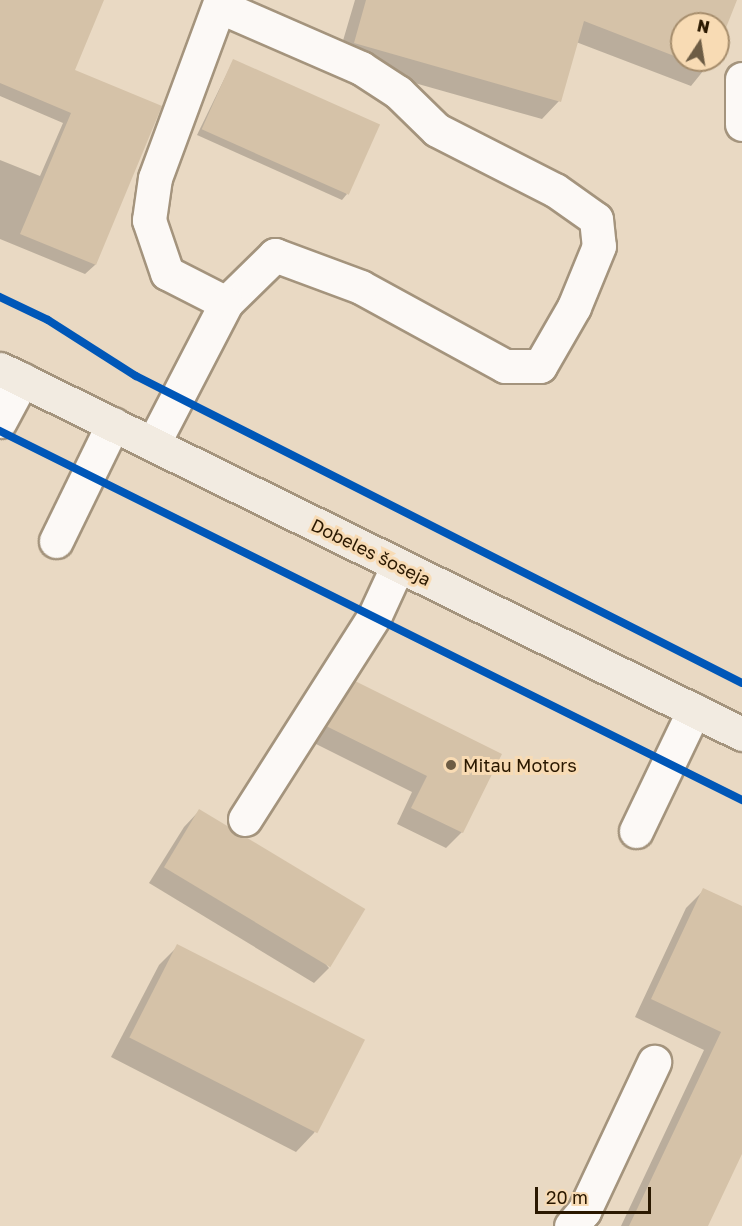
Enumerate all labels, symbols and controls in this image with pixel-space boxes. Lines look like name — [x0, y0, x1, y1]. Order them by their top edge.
north arrow — [670, 12, 730, 72]
text: N — [695, 15, 711, 37]
street label: Dobeles šoseja — [308, 514, 434, 590]
place label: Mitau Motors — [463, 754, 577, 776]
marker: Mitau Motors — [444, 758, 458, 772]
scale bar — [538, 1175, 654, 1213]
text: 20 m — [546, 1186, 588, 1208]

